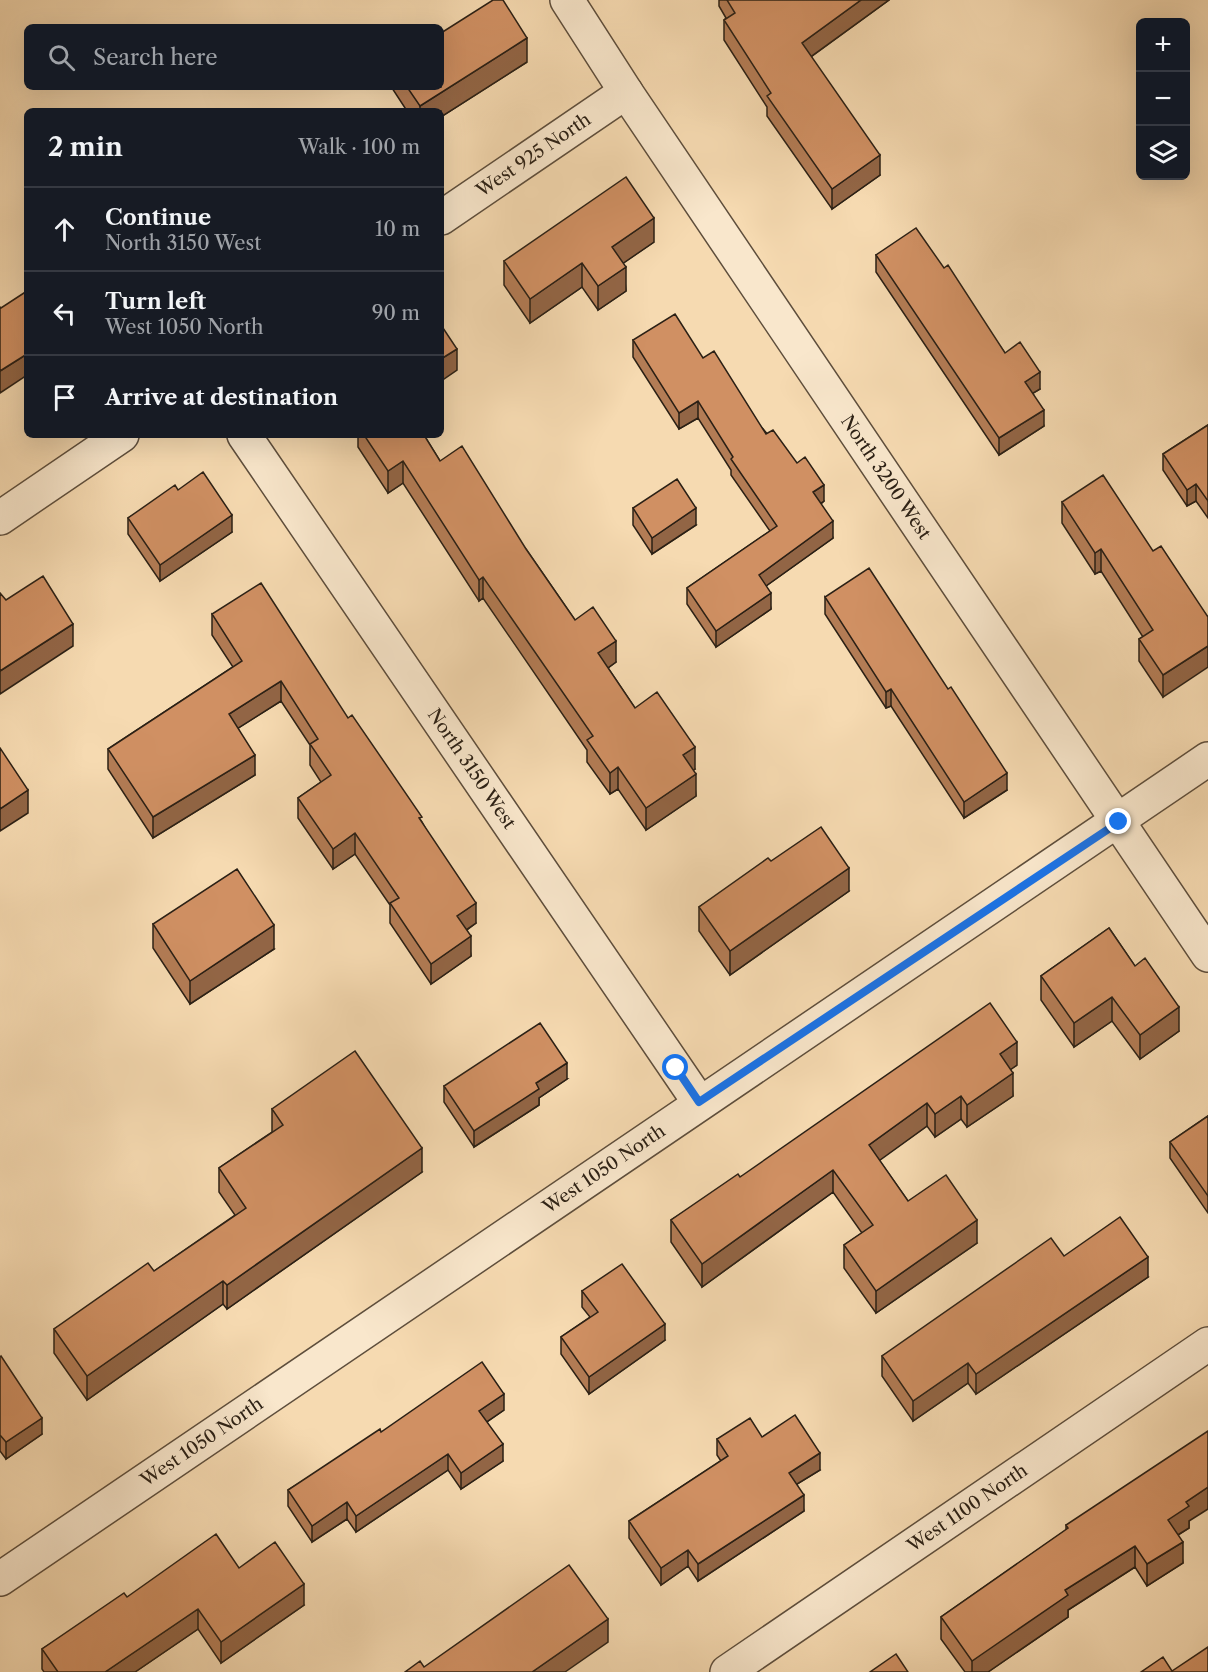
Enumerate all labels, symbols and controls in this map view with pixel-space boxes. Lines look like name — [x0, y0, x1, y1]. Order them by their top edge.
map controls — [1136, 18, 1190, 180]
button: + — [1136, 18, 1190, 72]
search box — [24, 24, 444, 90]
icon: search — [45, 41, 78, 74]
text: Search here — [93, 44, 218, 71]
button: − — [1136, 72, 1190, 126]
street label: West 925 North — [471, 108, 595, 202]
button: layers — [1136, 126, 1190, 180]
text: 2 min — [48, 131, 123, 163]
text: Walk · 100 m — [298, 135, 420, 159]
text: Continue — [105, 204, 211, 231]
icon: ahead — [48, 213, 81, 246]
text: 10 m — [375, 217, 420, 241]
text: North 3150 West — [105, 231, 261, 255]
text: Turn left — [105, 288, 206, 315]
icon: left — [48, 297, 81, 330]
text: 90 m — [372, 301, 420, 325]
text: West 1050 North — [105, 315, 264, 339]
icon: arrive — [48, 381, 81, 414]
text: Arrive at destination — [105, 384, 338, 411]
street label: North 3200 West — [836, 411, 936, 544]
street label: North 3150 West — [423, 704, 521, 834]
route end — [1105, 808, 1131, 834]
route start — [662, 1054, 688, 1080]
street label: West 1050 North — [538, 1120, 669, 1219]
street label: West 1050 North — [136, 1393, 267, 1492]
street label: West 1100 North — [902, 1459, 1032, 1557]

